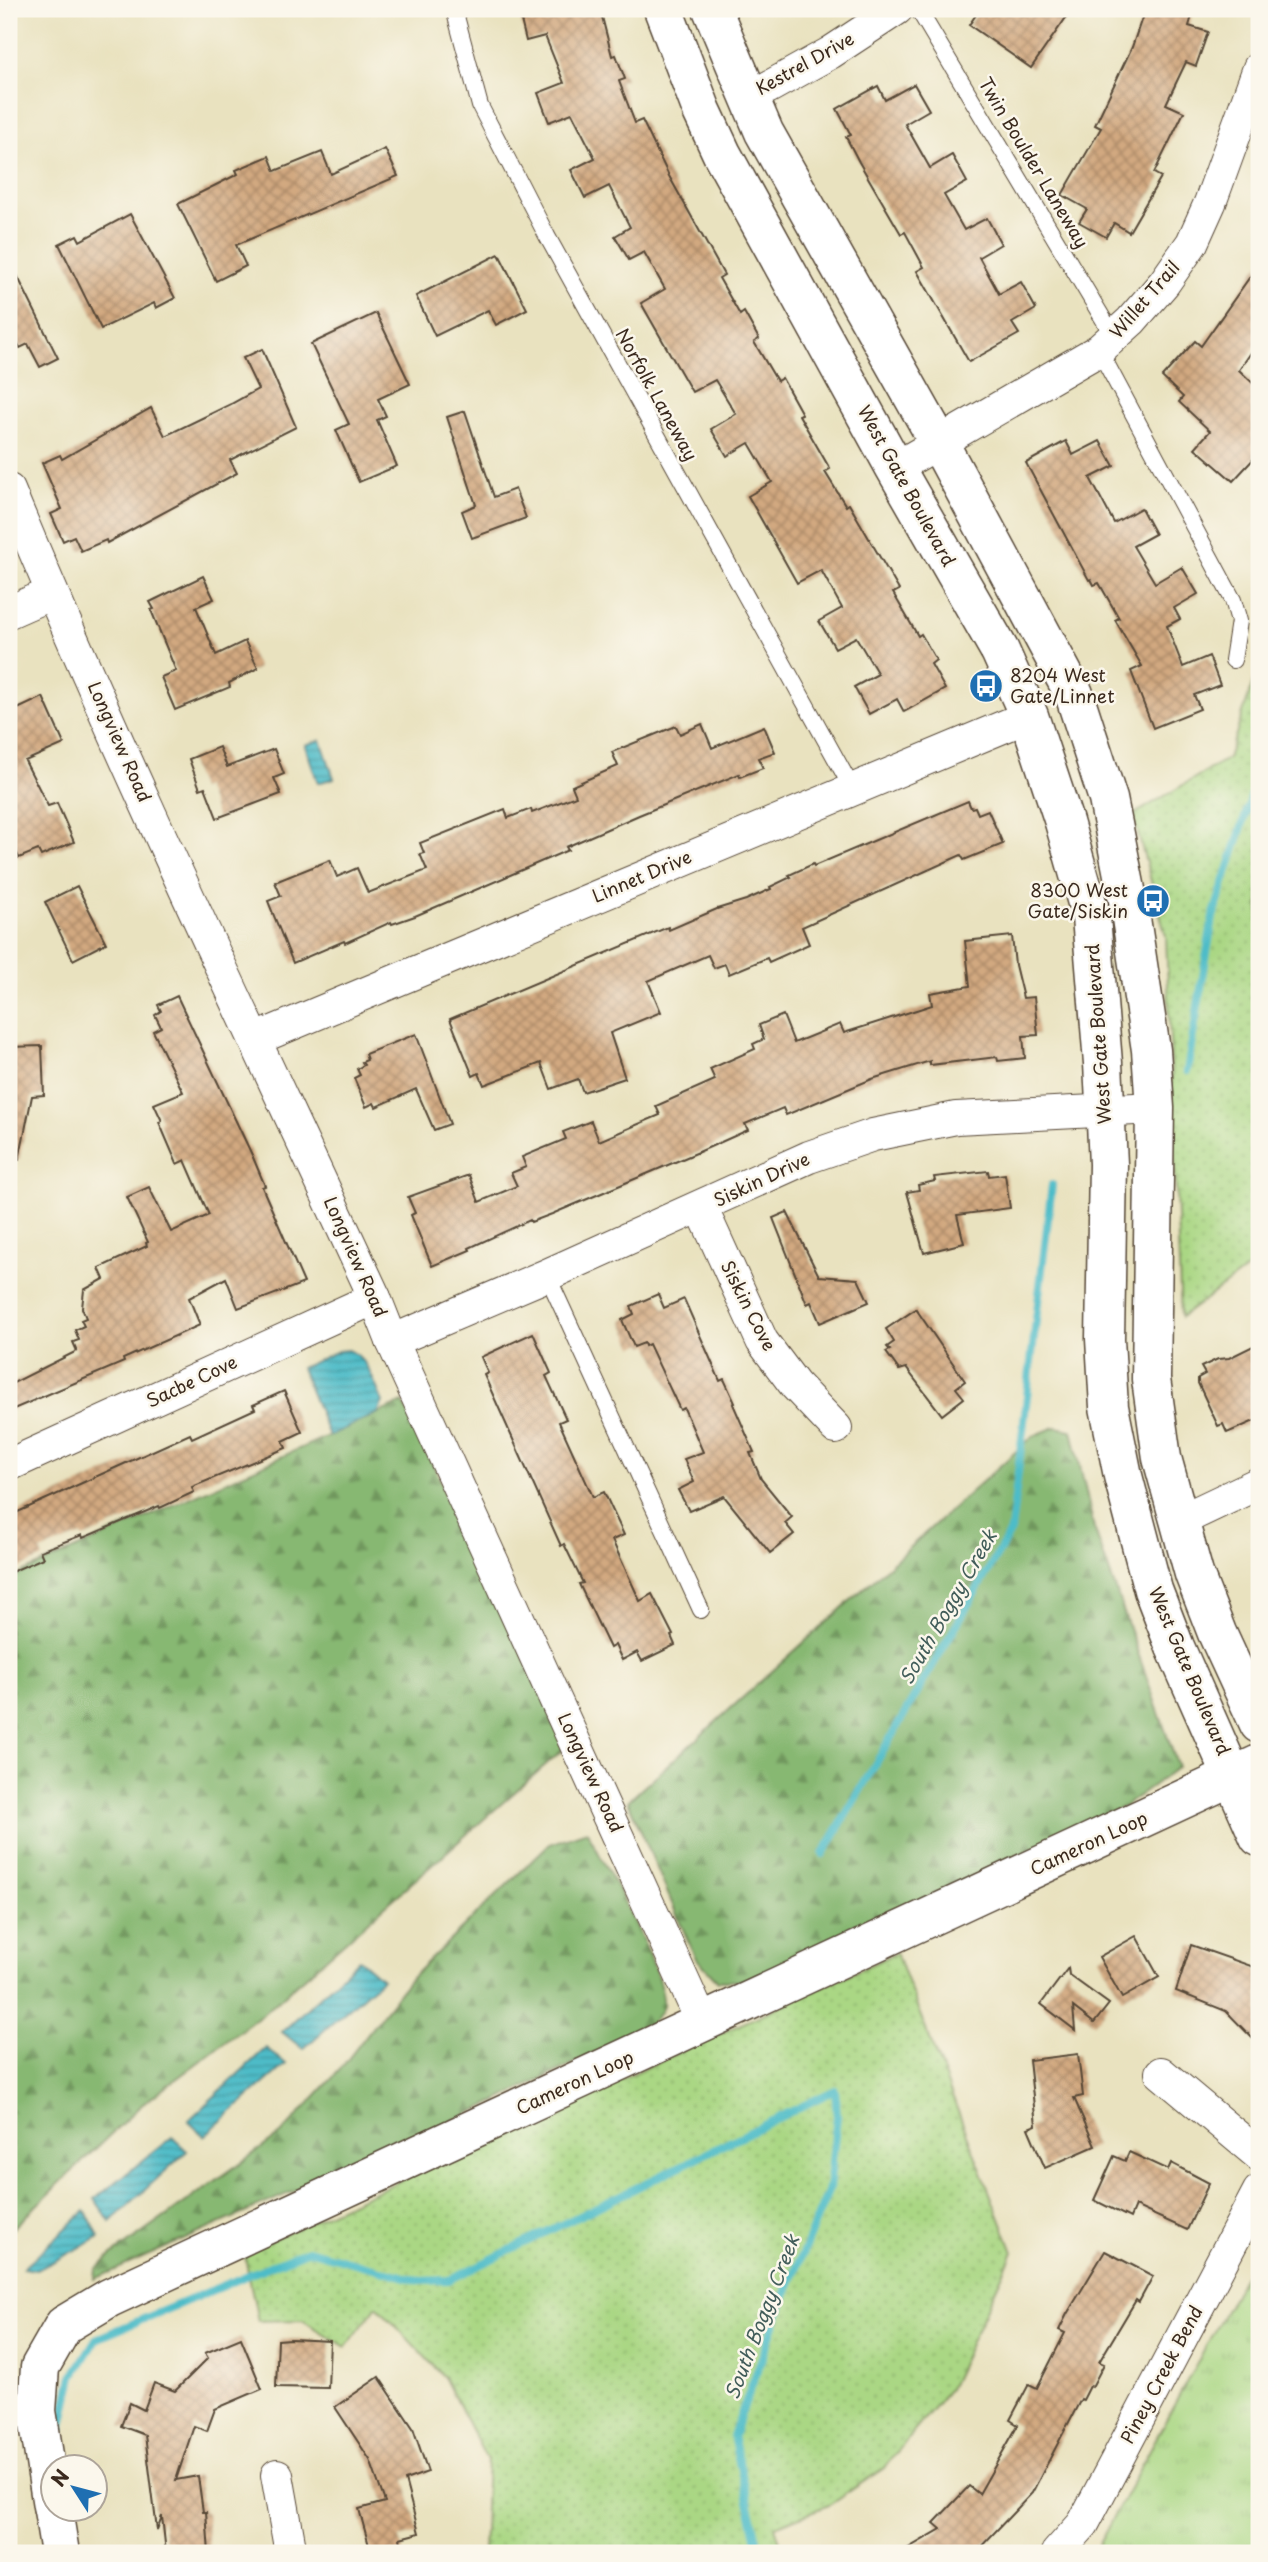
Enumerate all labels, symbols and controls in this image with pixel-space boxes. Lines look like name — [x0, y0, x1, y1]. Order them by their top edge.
street label: Kestrel Drive — [750, 24, 859, 101]
street label: Twin Boulder Laneway — [973, 72, 1096, 253]
street label: Willet Trail — [1102, 254, 1185, 344]
street label: Norfolk Laneway — [610, 323, 705, 466]
street label: West Gate Boulevard — [852, 400, 963, 571]
place label: 8204 West Gate/Linnet — [1010, 661, 1115, 709]
bus stop icon: 8204 West Gate/Linnet — [967, 667, 1005, 705]
street label: Longview Road — [82, 677, 159, 806]
street label: Linnet Drive — [587, 843, 695, 909]
place label: 8300 West Gate/Siskin — [1028, 876, 1128, 924]
bus stop icon: 8300 West Gate/Siskin — [1134, 882, 1172, 920]
street label: West Gate Boulevard — [1078, 943, 1117, 1125]
street label: Siskin Drive — [709, 1145, 814, 1213]
street label: Longview Road — [318, 1192, 395, 1321]
street label: Siskin Cove — [715, 1255, 784, 1355]
street label: Sacbe Cove — [141, 1348, 241, 1413]
water label: South Boggy Creek — [892, 1523, 1004, 1689]
street label: West Gate Boulevard — [1143, 1582, 1238, 1759]
street label: Longview Road — [552, 1708, 631, 1837]
street label: Cameron Loop — [1025, 1804, 1152, 1882]
street label: Cameron Loop — [511, 2043, 638, 2121]
water label: South Boggy Creek — [717, 2229, 806, 2403]
street label: Piney Creek Bend — [1113, 2301, 1208, 2448]
north arrow — [38, 2454, 108, 2524]
text: N — [44, 2463, 75, 2492]

